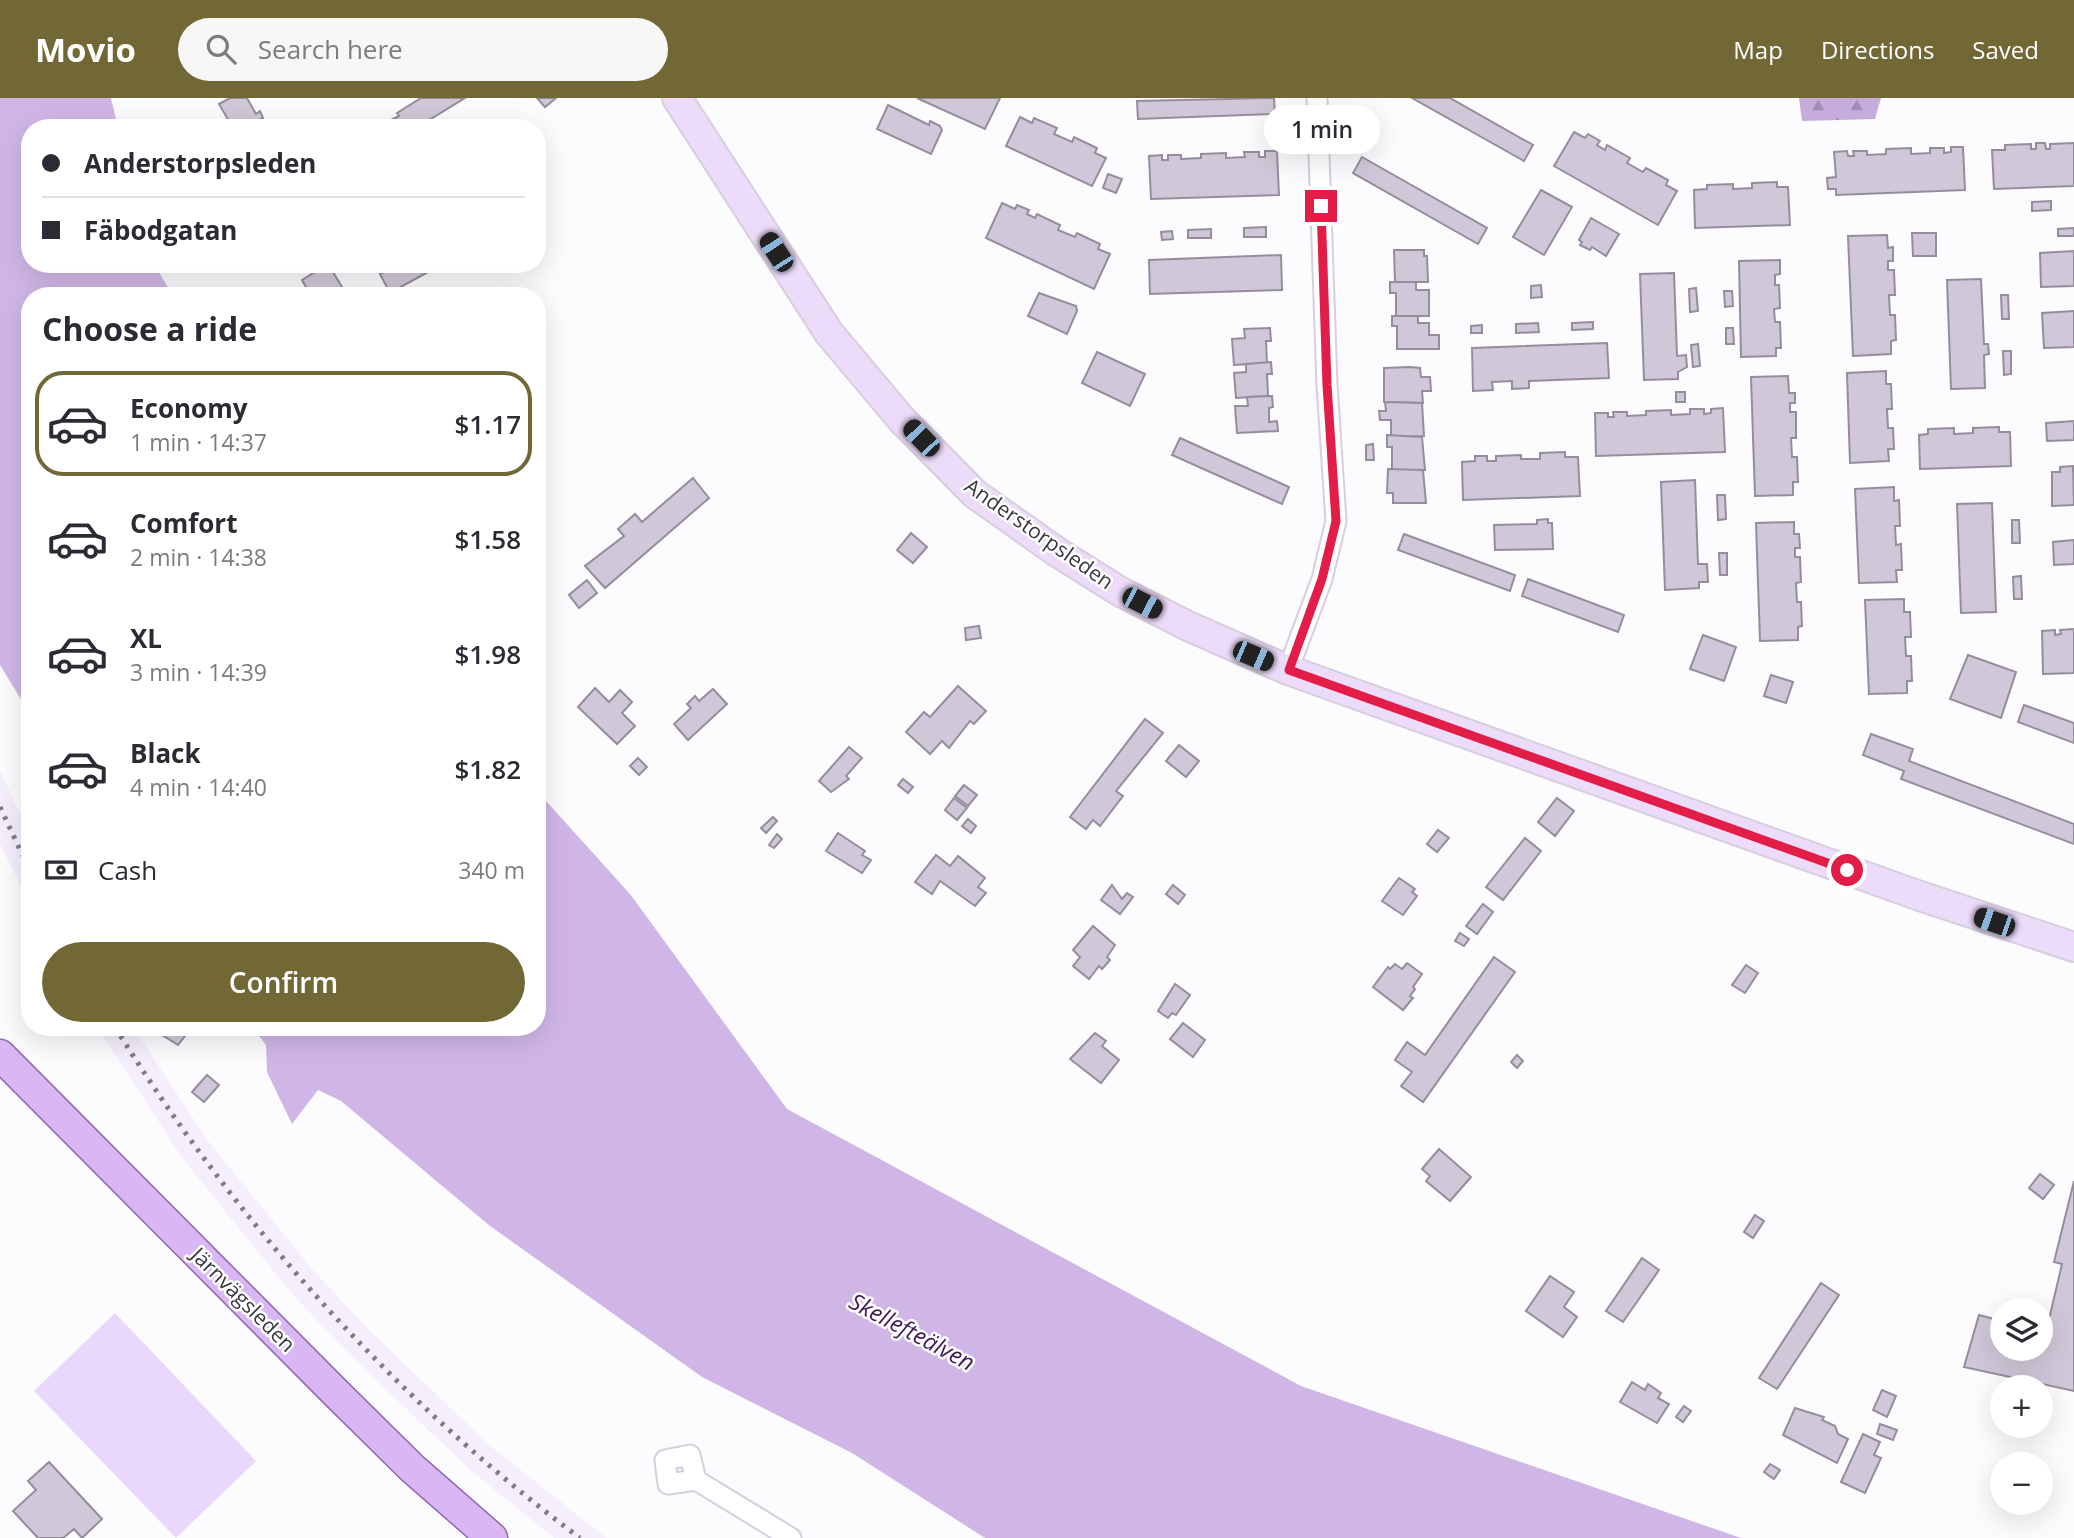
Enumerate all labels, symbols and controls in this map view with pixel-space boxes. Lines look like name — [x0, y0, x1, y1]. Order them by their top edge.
search box — [178, 18, 668, 81]
text: Movio — [35, 27, 136, 72]
icon: search — [202, 30, 240, 68]
text: Search here — [258, 31, 403, 67]
text: Map — [1733, 33, 1783, 66]
text: Directions — [1821, 33, 1934, 66]
text: Saved — [1972, 33, 2039, 66]
callout: 1 min — [1263, 105, 1379, 154]
text: 1 min — [1291, 113, 1353, 145]
text: Anderstorpsleden — [84, 145, 316, 181]
route end — [1305, 190, 1337, 222]
text: Fäbodgatan — [84, 212, 237, 248]
car — [756, 229, 797, 275]
text: Choose a ride — [42, 307, 257, 350]
text: Economy — [130, 390, 248, 426]
icon: car — [46, 392, 109, 455]
text: $1.17 — [454, 406, 521, 442]
car — [899, 416, 944, 460]
text: 1 min · 14:37 — [130, 426, 267, 458]
street label: Anderstorpsleden — [960, 471, 1120, 595]
text: Comfort — [130, 505, 237, 541]
icon: car — [46, 507, 109, 570]
text: $1.58 — [454, 521, 521, 557]
text: 2 min · 14:38 — [130, 541, 267, 573]
car — [1119, 584, 1166, 622]
text: XL — [130, 620, 162, 656]
icon: car — [46, 622, 109, 685]
text: $1.98 — [454, 636, 521, 672]
car — [1230, 638, 1277, 674]
text: 3 min · 14:39 — [130, 656, 267, 688]
text: Black — [130, 735, 201, 771]
icon: car — [46, 737, 109, 800]
text: $1.82 — [454, 751, 521, 787]
text: 4 min · 14:40 — [130, 771, 267, 803]
icon: cash — [42, 851, 80, 889]
text: Cash — [98, 852, 157, 888]
text: 340 m — [458, 854, 525, 886]
route start — [1831, 854, 1863, 886]
car — [1971, 905, 2018, 939]
button: Confirm — [42, 942, 525, 1022]
street label: Järnvägsleden — [184, 1240, 302, 1358]
water label: Skellefteälven — [844, 1285, 981, 1378]
map controls — [1990, 1298, 2053, 1515]
button: layers — [1990, 1298, 2053, 1361]
button: + — [1990, 1375, 2053, 1438]
button: − — [1990, 1452, 2053, 1515]

